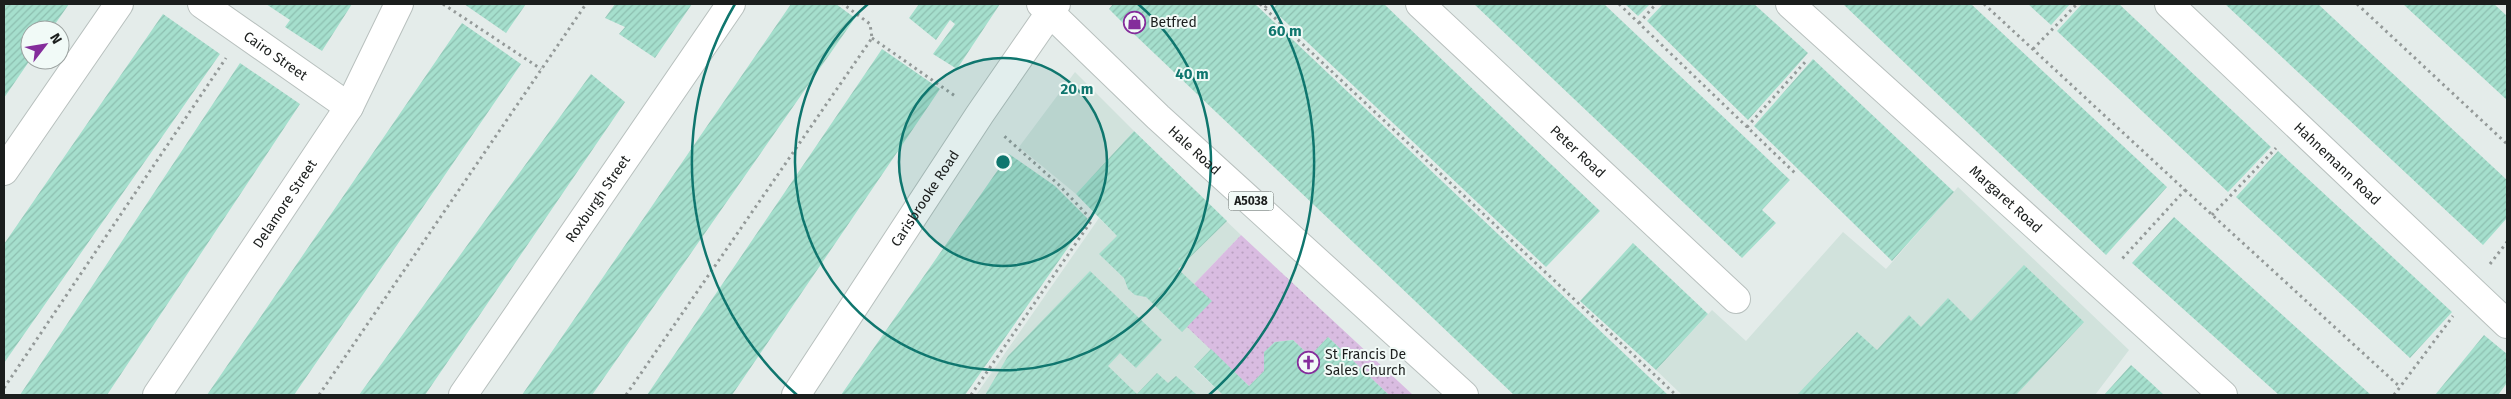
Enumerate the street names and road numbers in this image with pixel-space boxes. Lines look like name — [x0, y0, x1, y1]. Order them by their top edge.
street label: Cairo Street — [240, 28, 311, 85]
street label: Hahnemann Road — [2290, 119, 2384, 209]
street label: Hale Road — [1165, 122, 1224, 179]
street label: Peter Road — [1546, 122, 1609, 182]
street label: Carisbrooke Road — [887, 147, 963, 250]
street label: Roxburgh Street — [562, 151, 634, 246]
street label: Delamore Street — [249, 156, 321, 251]
street label: Margaret Road — [1966, 162, 2046, 237]
road number: A5038 — [1228, 192, 1274, 210]

